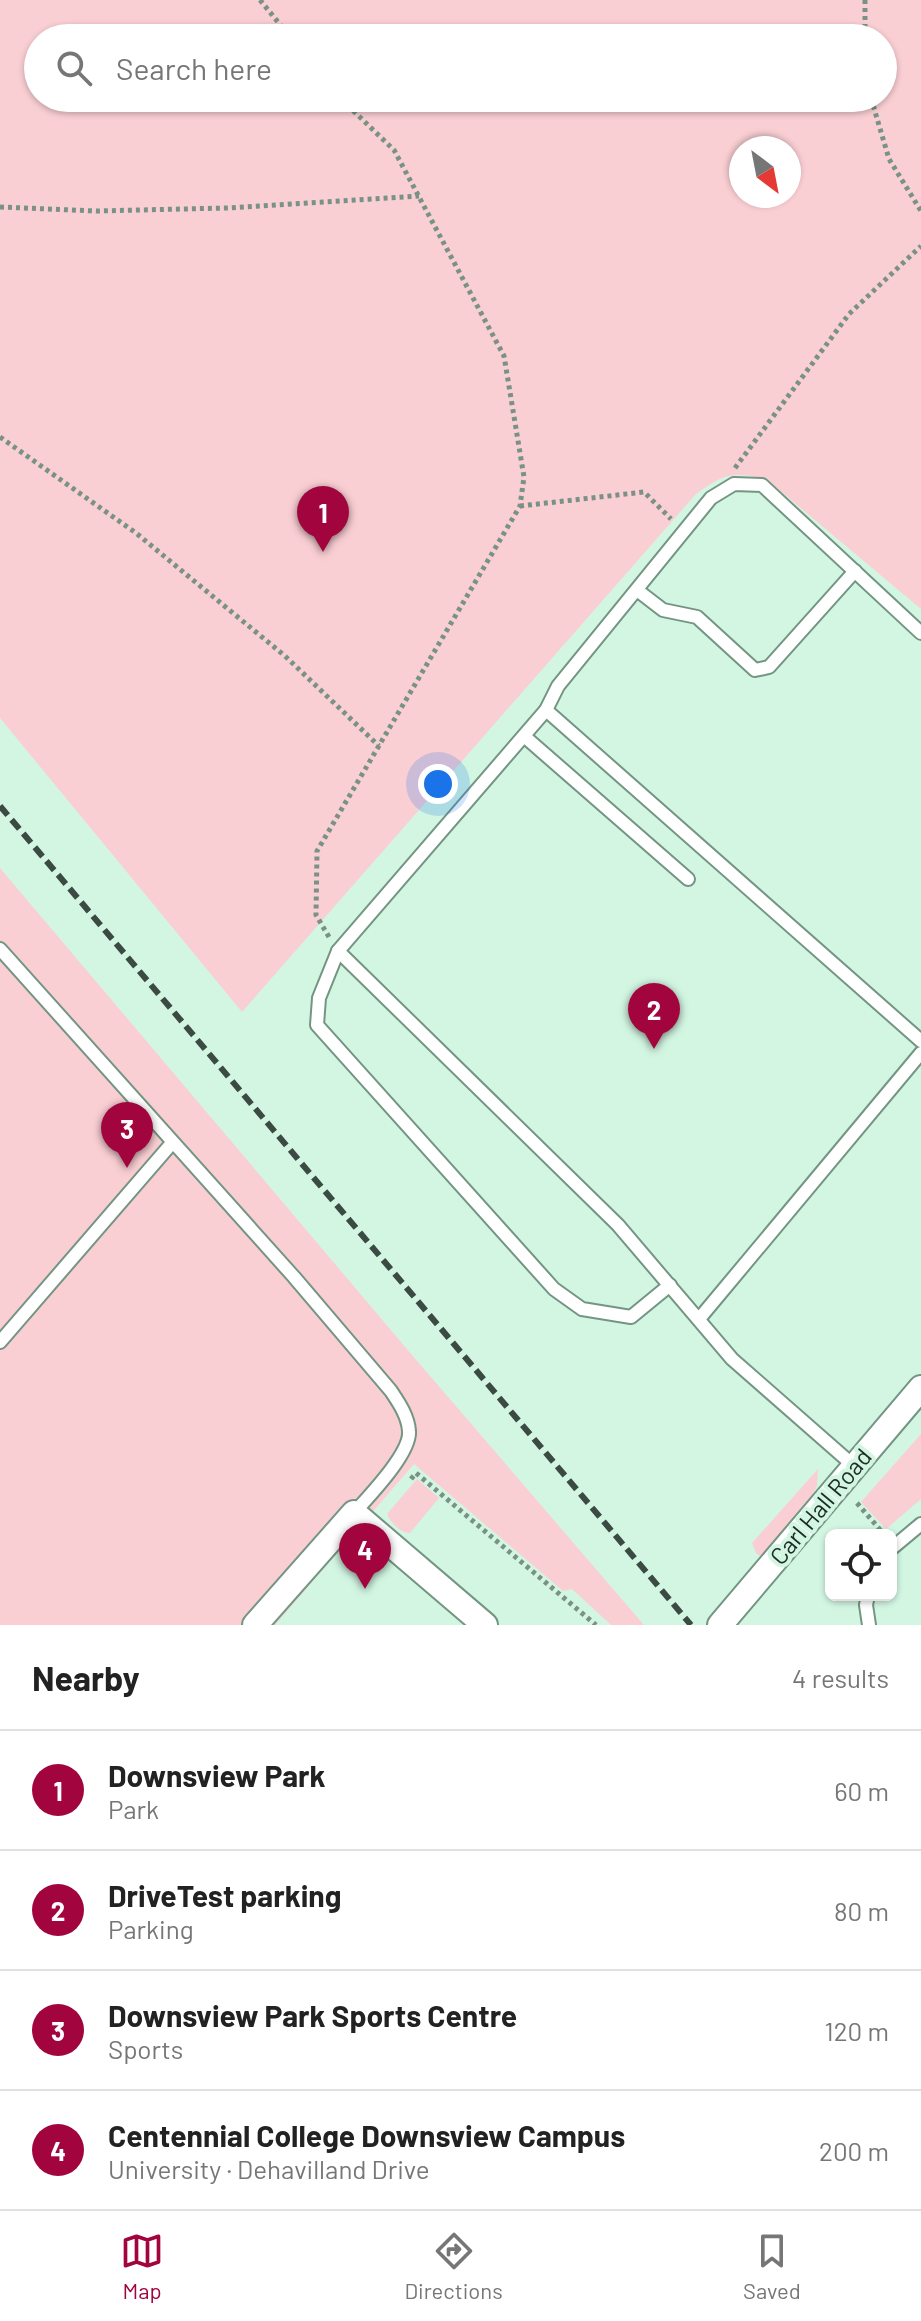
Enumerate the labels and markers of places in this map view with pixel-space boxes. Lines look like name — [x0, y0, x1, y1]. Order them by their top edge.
pin: 1 — [297, 486, 349, 552]
pin: 2 — [628, 983, 680, 1049]
pin: 3 — [101, 1102, 153, 1168]
pin: 4 — [339, 1523, 391, 1589]

